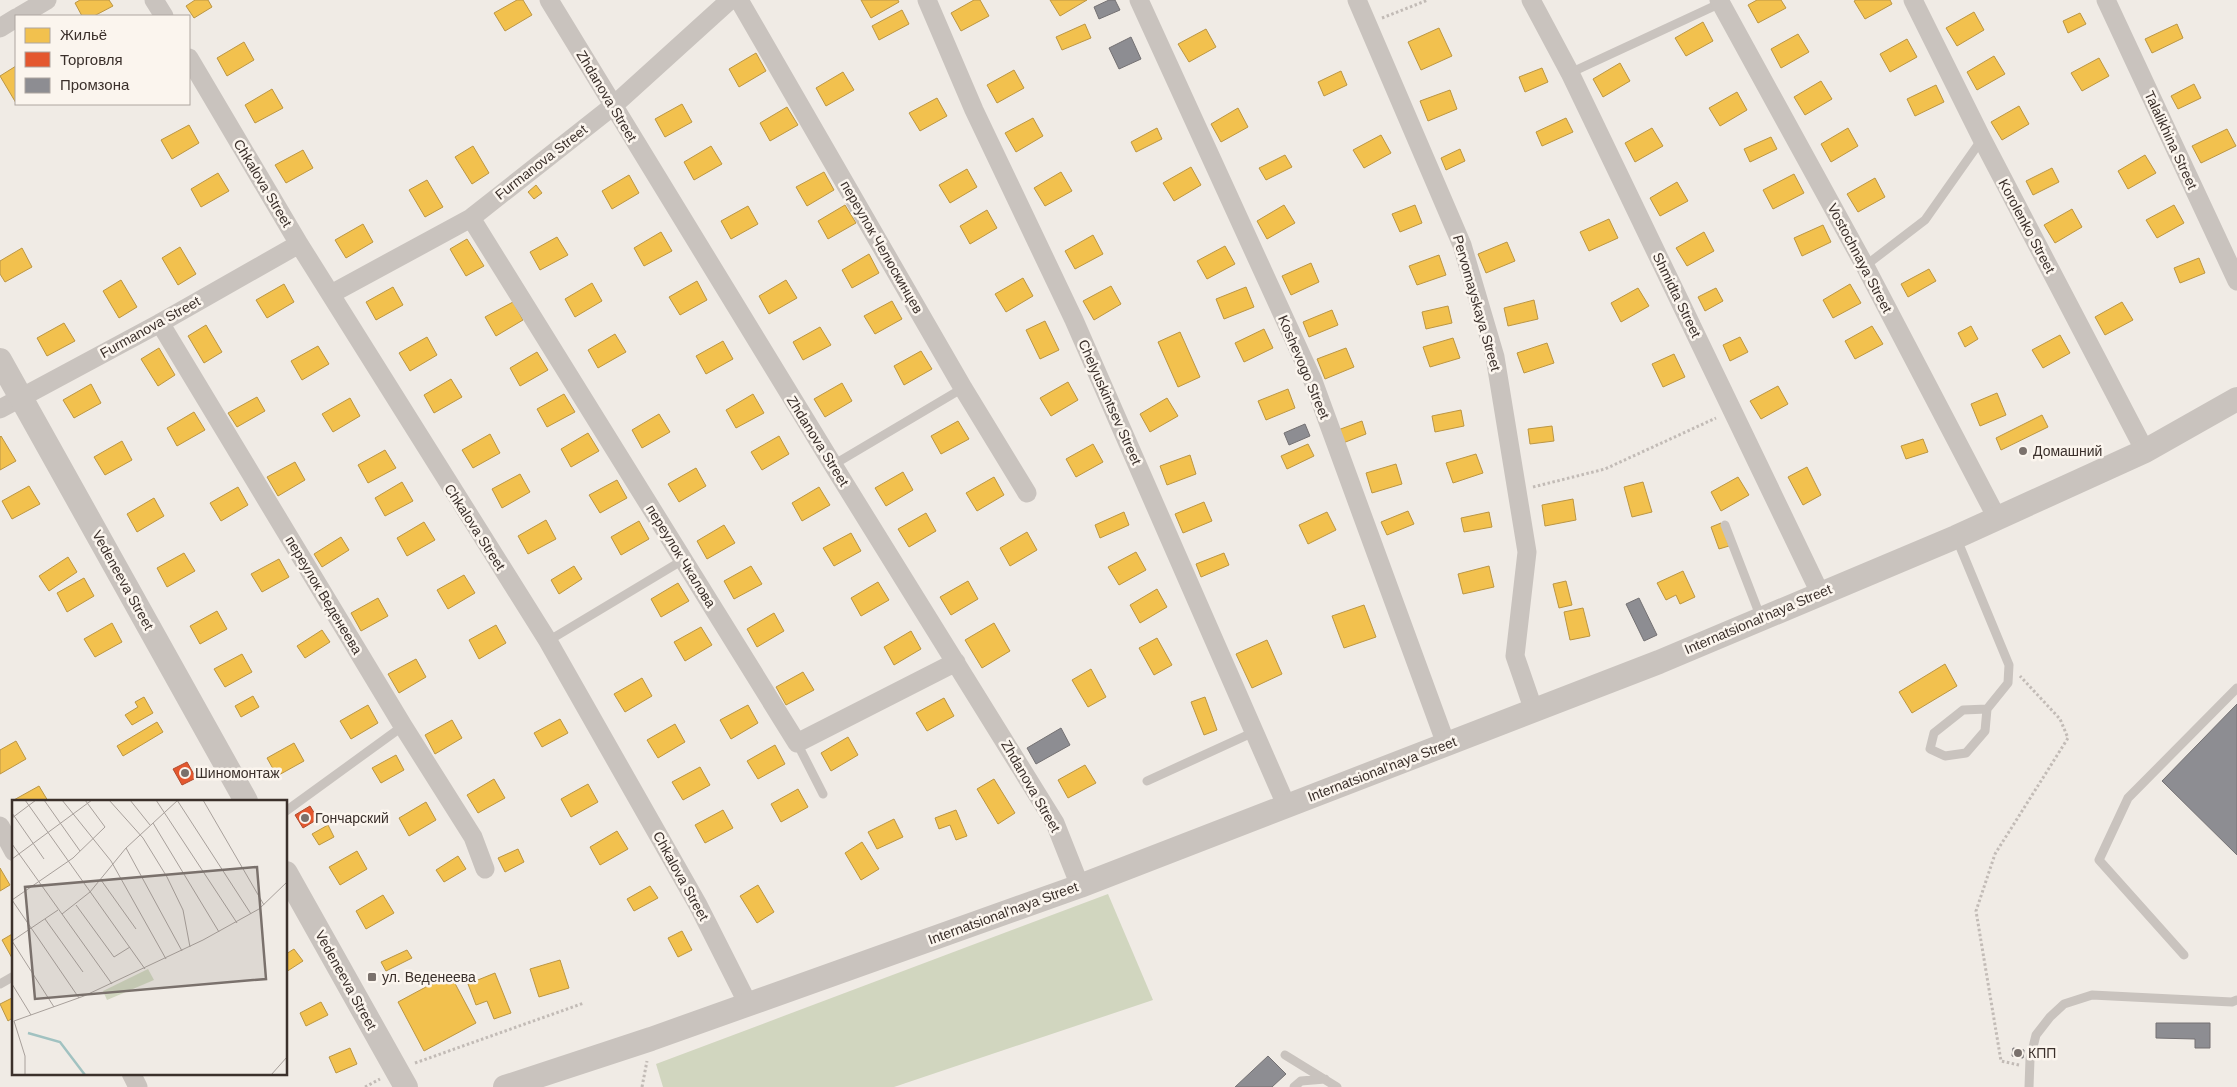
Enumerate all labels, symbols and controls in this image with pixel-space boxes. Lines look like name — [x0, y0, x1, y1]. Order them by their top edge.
legend — [15, 15, 190, 105]
text: Жильё — [60, 26, 107, 43]
street label: Zhdanova Street — [573, 48, 641, 145]
text: Торговля — [60, 51, 123, 68]
text: Промзона — [60, 76, 130, 93]
street label: Talalikhina Street — [2141, 88, 2201, 192]
street label: Furmanova Street — [492, 121, 590, 203]
street label: Chkalova Street — [230, 136, 296, 230]
street label: Korolenko Street — [1995, 176, 2059, 276]
street label: переулок Челюскинцев — [837, 178, 927, 316]
street label: Vostochnaya Street — [1824, 201, 1896, 315]
street label: Pervomayskaya Street — [1450, 233, 1504, 373]
street label: Shmidta Street — [1650, 250, 1705, 340]
street label: Furmanova Street — [97, 293, 203, 361]
street label: Koshevogo Street — [1275, 313, 1333, 421]
street label: Chelyuskintsev Street — [1075, 337, 1145, 467]
street label: Zhdanova Street — [784, 393, 852, 489]
place label: Домашний — [2033, 443, 2102, 459]
marker: Домашний — [2017, 445, 2029, 457]
street label: Chkalova Street — [441, 481, 509, 573]
street label: переулок Чкалова — [643, 502, 719, 611]
street label: Vedeneeva Street — [89, 527, 157, 633]
street label: переулок Веденеева — [282, 533, 366, 657]
street label: Internatsional'naya Street — [1682, 581, 1834, 657]
street label: Internatsional'naya Street — [1305, 733, 1459, 805]
street label: Zhdanova Street — [998, 737, 1064, 835]
place label: Шиномонтаж — [195, 765, 280, 781]
marker: Шиномонтаж — [179, 767, 191, 779]
inset map — [12, 800, 288, 1074]
place label: Гончарский — [315, 810, 389, 826]
marker: Гончарский — [299, 812, 311, 824]
street label: Chkalova Street — [650, 829, 712, 924]
street label: Internatsional'naya Street — [926, 878, 1080, 948]
street label: Vedeneeva Street — [312, 927, 380, 1033]
place label: ул. Веденеева — [382, 969, 476, 985]
marker: ул. Веденеева — [366, 971, 378, 983]
place label: КПП — [2028, 1045, 2056, 1061]
marker: КПП — [2012, 1047, 2024, 1059]

